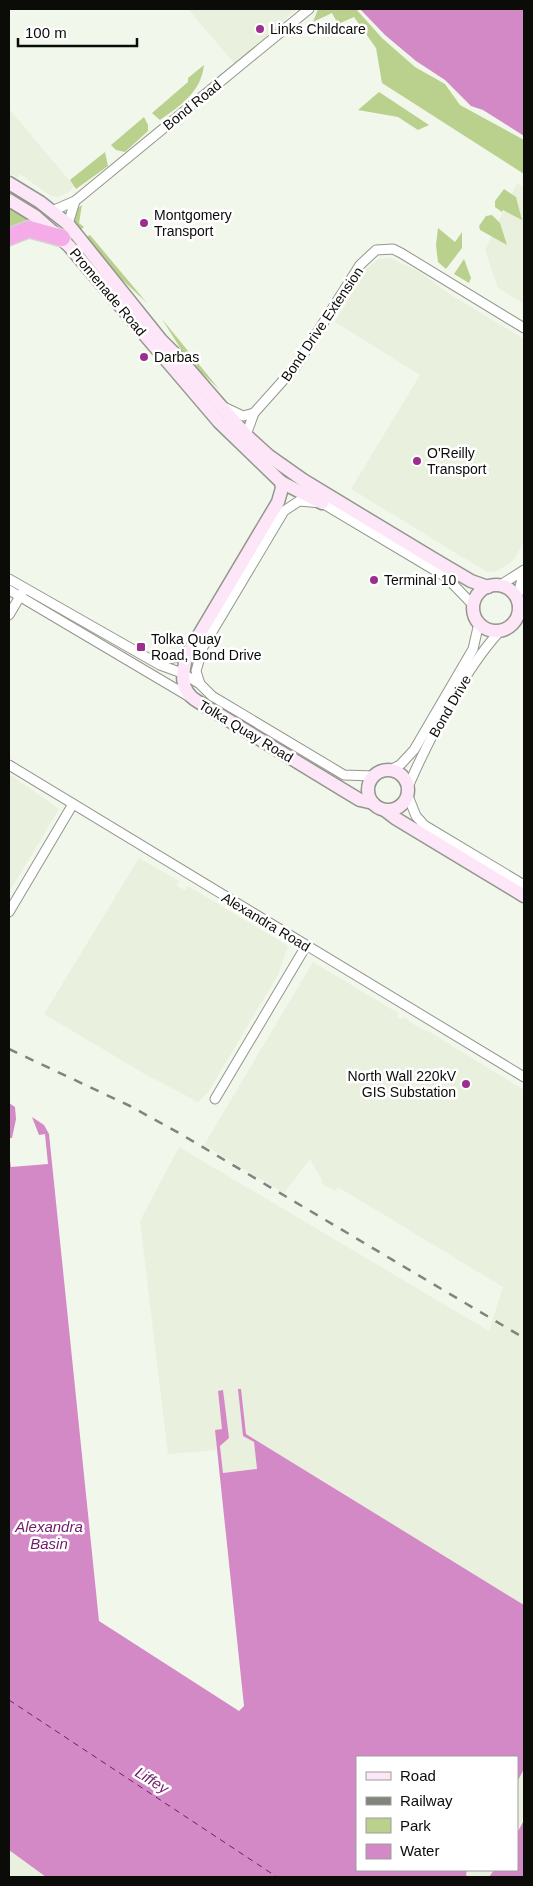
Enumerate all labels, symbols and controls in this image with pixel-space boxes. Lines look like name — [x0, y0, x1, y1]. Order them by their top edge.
scale bar — [18, 15, 136, 47]
place label: Links Childcare — [270, 21, 366, 37]
marker: Links Childcare — [254, 23, 266, 35]
text: 100 m — [25, 24, 67, 41]
street label: Bond Road — [160, 77, 224, 133]
place label: Montgomery Transport — [154, 207, 232, 239]
marker: Montgomery Transport — [138, 217, 150, 229]
street label: Promenade Road — [67, 245, 149, 339]
street label: Bond Drive Extension — [278, 264, 366, 384]
place label: Darbas — [154, 349, 199, 365]
marker: Darbas — [138, 351, 150, 363]
place label: O'Reilly Transport — [427, 445, 487, 477]
marker: O'Reilly Transport — [411, 455, 423, 467]
place label: Terminal 10 — [384, 572, 457, 588]
marker: Terminal 10 — [368, 574, 380, 586]
place label: Tolka Quay Road, Bond Drive — [151, 631, 262, 663]
marker: Tolka Quay Road, Bond Drive — [135, 641, 147, 653]
street label: Bond Drive — [426, 672, 474, 740]
street label: Tolka Quay Road — [196, 696, 296, 766]
street label: Alexandra Road — [219, 889, 313, 955]
place label: North Wall 220kV GIS Substation — [348, 1068, 457, 1100]
marker: North Wall 220kV GIS Substation — [460, 1078, 472, 1090]
water label: Alexandra Basin — [14, 1518, 83, 1552]
legend — [356, 1756, 518, 1871]
water label: Liffey — [132, 1763, 173, 1798]
text: Road — [400, 1767, 436, 1784]
text: Railway — [400, 1792, 453, 1809]
text: Park — [400, 1817, 431, 1834]
text: Water — [400, 1842, 439, 1859]

